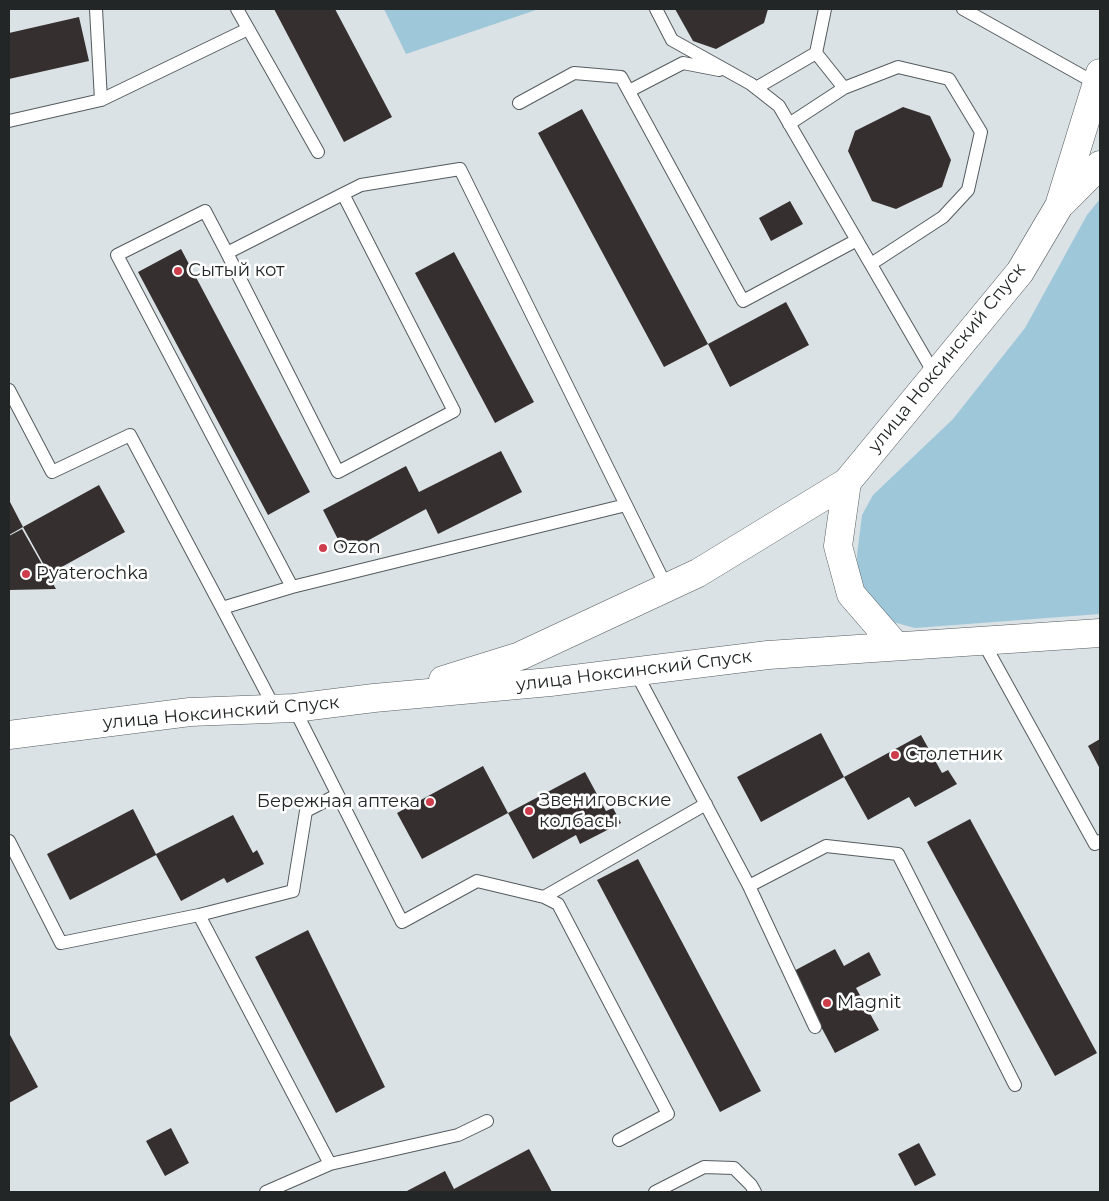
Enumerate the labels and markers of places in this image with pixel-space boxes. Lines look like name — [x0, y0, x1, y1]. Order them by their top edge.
place label: Сытый кот — [188, 260, 285, 282]
marker: Сытый кот — [172, 265, 184, 277]
place label: Ozon — [333, 537, 381, 559]
marker: Ozon — [317, 542, 329, 554]
place label: Pyaterochka — [36, 563, 148, 585]
marker: Pyaterochka — [20, 568, 32, 580]
place label: Столетник — [905, 744, 1003, 766]
marker: Столетник — [889, 749, 901, 761]
place label: Звениговские колбасы — [539, 790, 671, 832]
place label: Бережная аптека — [257, 791, 420, 813]
marker: Бережная аптека — [424, 796, 436, 808]
marker: Звениговские колбасы — [523, 805, 535, 817]
place label: Magnit — [837, 992, 901, 1014]
marker: Magnit — [821, 997, 833, 1009]

